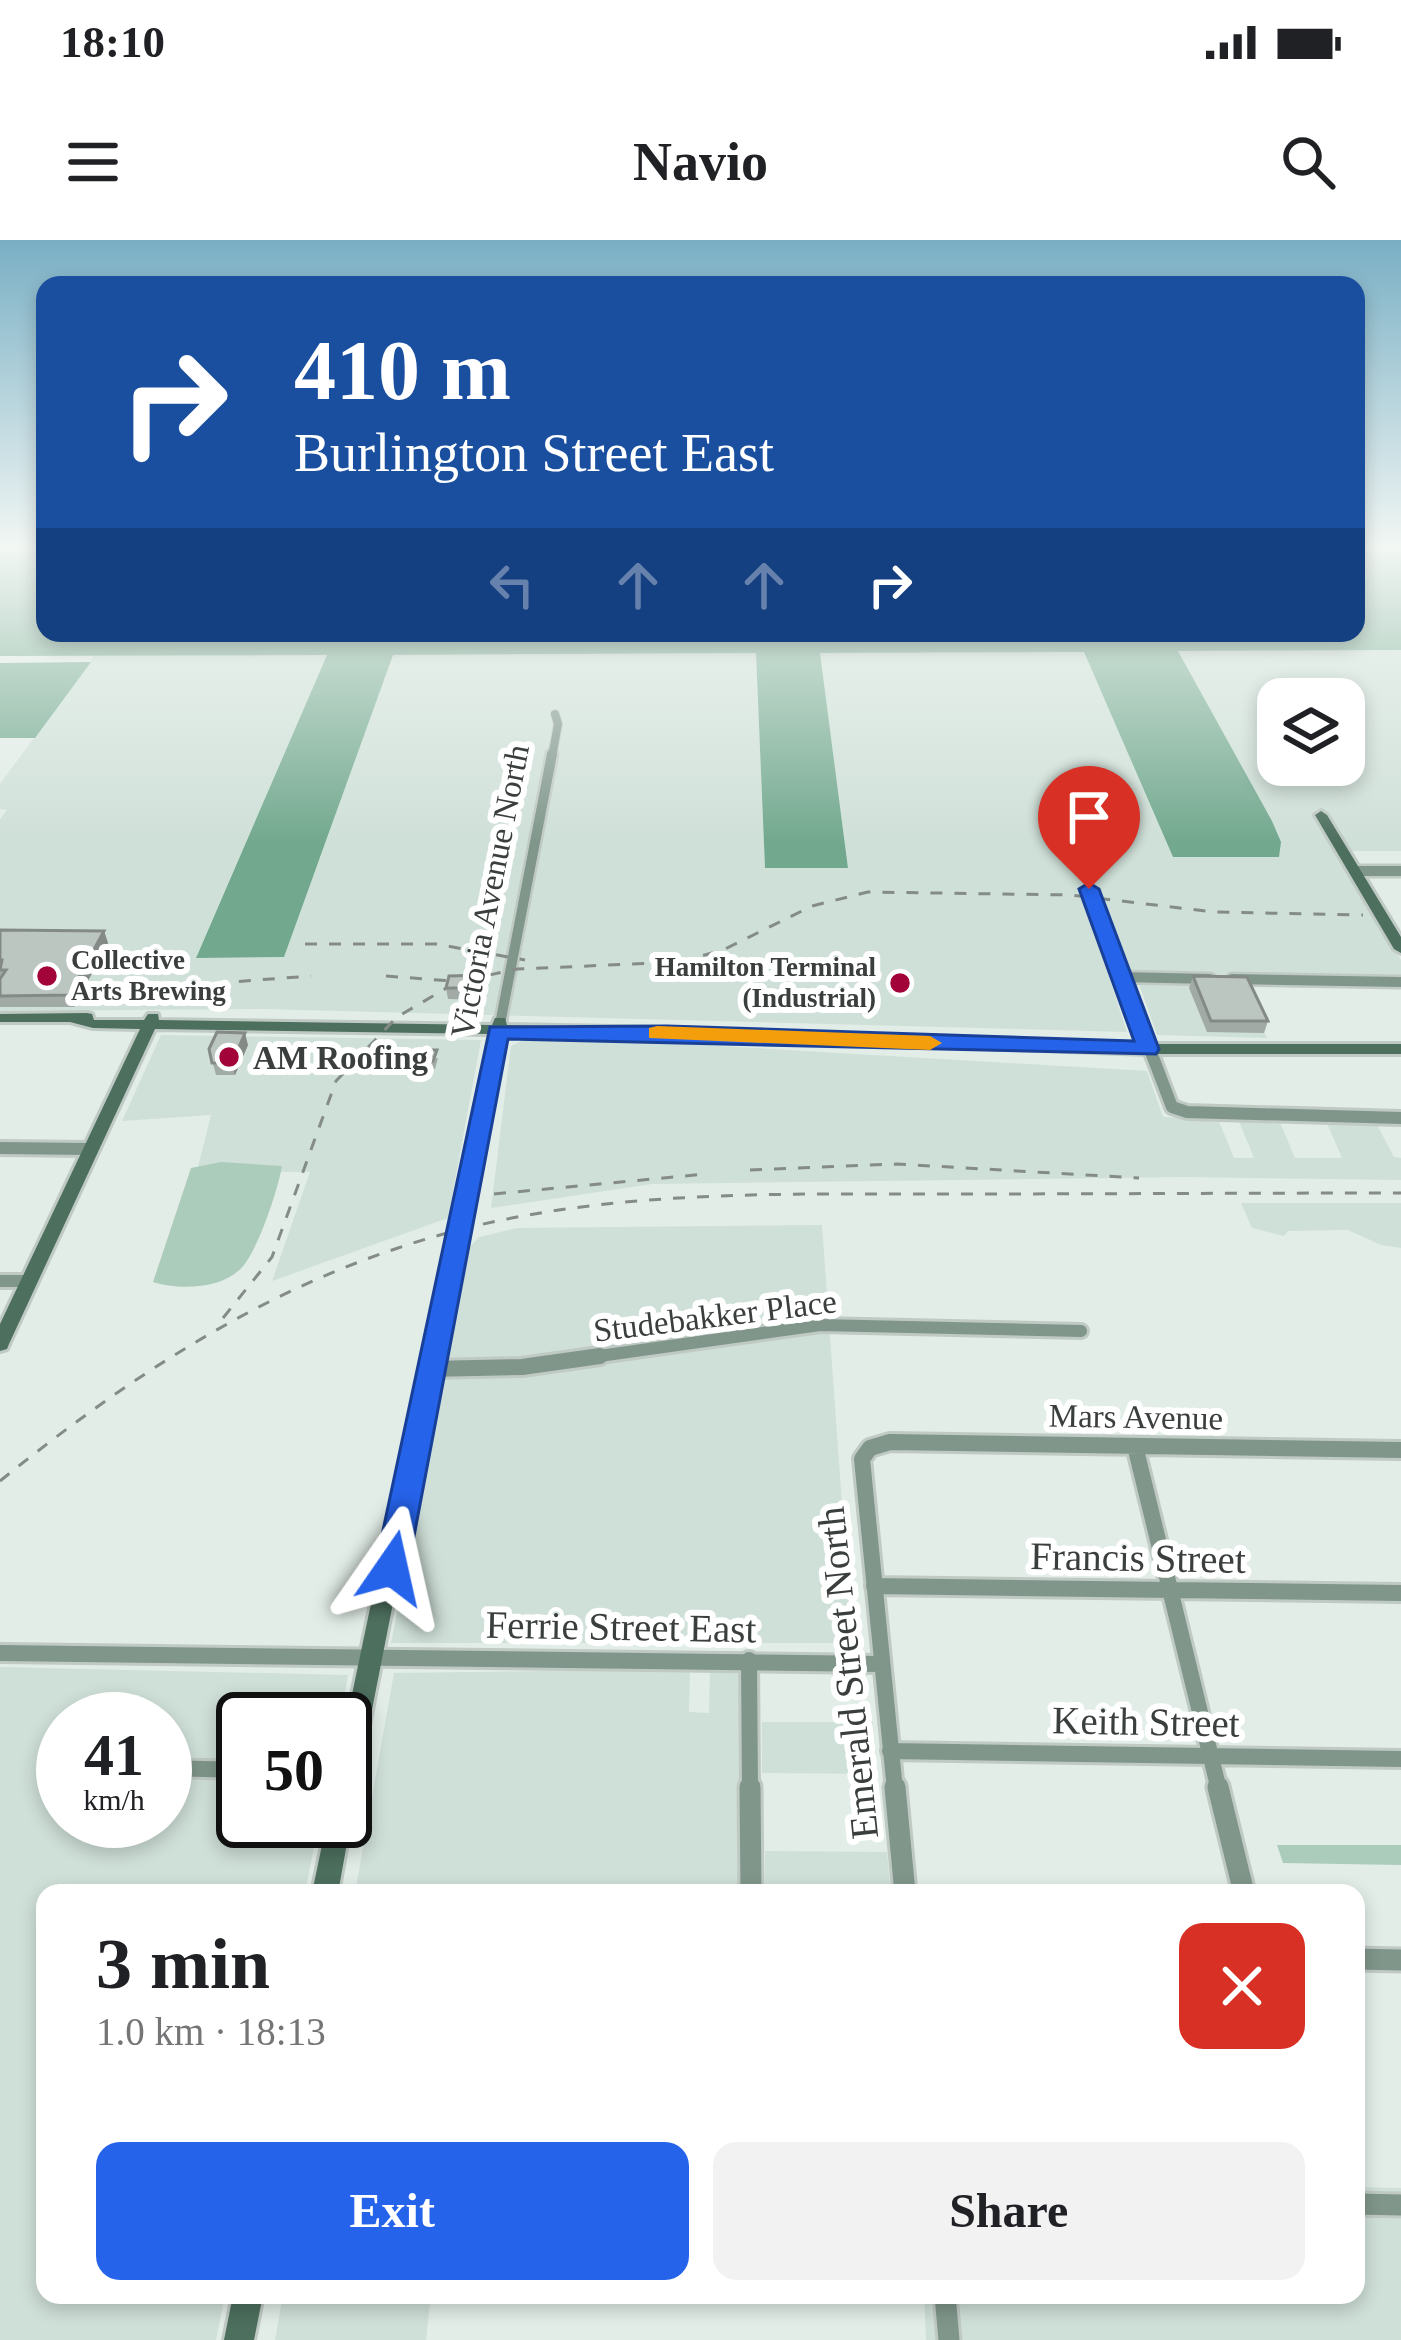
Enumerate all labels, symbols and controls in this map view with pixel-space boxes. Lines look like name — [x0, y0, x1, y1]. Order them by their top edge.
text: 18:10 — [60, 17, 165, 67]
icon: menu — [60, 129, 126, 195]
icon: search — [1275, 129, 1341, 195]
text: Navio — [633, 132, 768, 192]
icon: right — [96, 324, 252, 480]
text: 410 m — [294, 324, 511, 417]
text: Burlington Street East — [294, 423, 774, 483]
icon: left — [479, 552, 545, 618]
icon: ahead — [605, 552, 671, 618]
icon: ahead — [731, 552, 797, 618]
icon: right — [857, 552, 923, 618]
map controls — [1257, 678, 1365, 786]
button: layers — [1257, 678, 1365, 786]
street label: Victoria Avenue North — [444, 741, 536, 1041]
pin — [1038, 766, 1140, 889]
icon: arrive — [1056, 784, 1122, 850]
place label: Collective Arts Brewing — [71, 945, 226, 1006]
place label: Hamilton Terminal (Industrial) — [655, 952, 876, 1013]
marker: Collective Arts Brewing — [34, 963, 60, 989]
marker: Hamilton Terminal (Industrial) — [887, 970, 913, 996]
place label: AM Roofing — [253, 1040, 429, 1076]
marker: AM Roofing — [216, 1044, 242, 1070]
street label: Studebakker Place — [592, 1283, 839, 1349]
street label: Mars Avenue — [1048, 1397, 1224, 1437]
position arrow — [329, 1505, 455, 1631]
street label: Emerald Street North — [809, 1505, 886, 1841]
street label: Francis Street — [1030, 1534, 1246, 1581]
street label: Ferrie Street East — [485, 1603, 757, 1650]
speed limit sign: 50 — [216, 1692, 372, 1848]
street label: Keith Street — [1052, 1698, 1240, 1745]
text: 41 — [84, 1722, 144, 1788]
text: km/h — [83, 1783, 145, 1816]
button: close — [1179, 1923, 1305, 2049]
text: 3 min — [96, 1924, 270, 2004]
text: 1.0 km · 18:13 — [96, 2010, 326, 2053]
button: Exit — [96, 2142, 689, 2280]
button: Share — [713, 2142, 1305, 2280]

